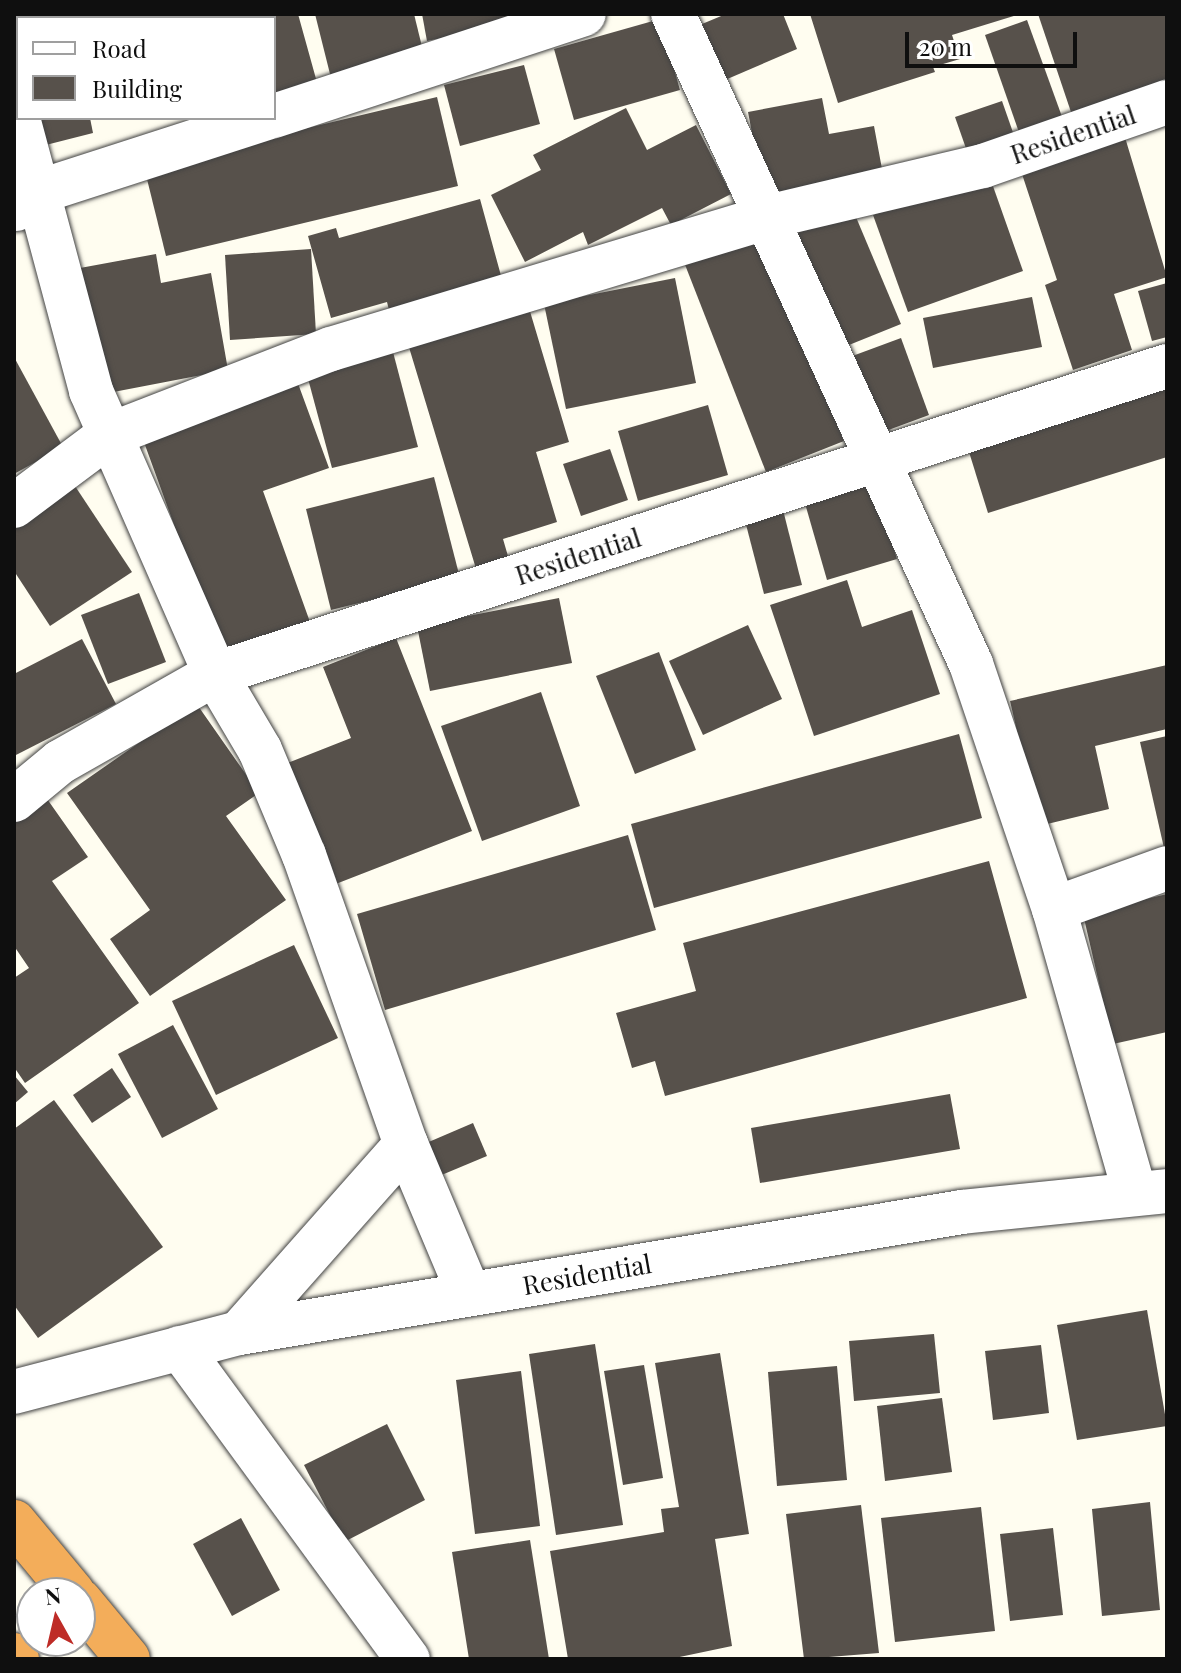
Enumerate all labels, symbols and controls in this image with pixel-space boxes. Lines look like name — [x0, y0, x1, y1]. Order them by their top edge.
legend — [16, 16, 276, 120]
scale bar — [909, 16, 1081, 66]
text: 20 m — [919, 30, 972, 62]
text: Road — [92, 32, 147, 64]
text: Building — [92, 72, 182, 104]
street label: Residential — [1006, 98, 1140, 170]
street label: Residential — [511, 521, 645, 591]
street label: Residential — [520, 1247, 654, 1301]
north arrow — [16, 1577, 96, 1657]
text: N — [43, 1579, 63, 1611]

